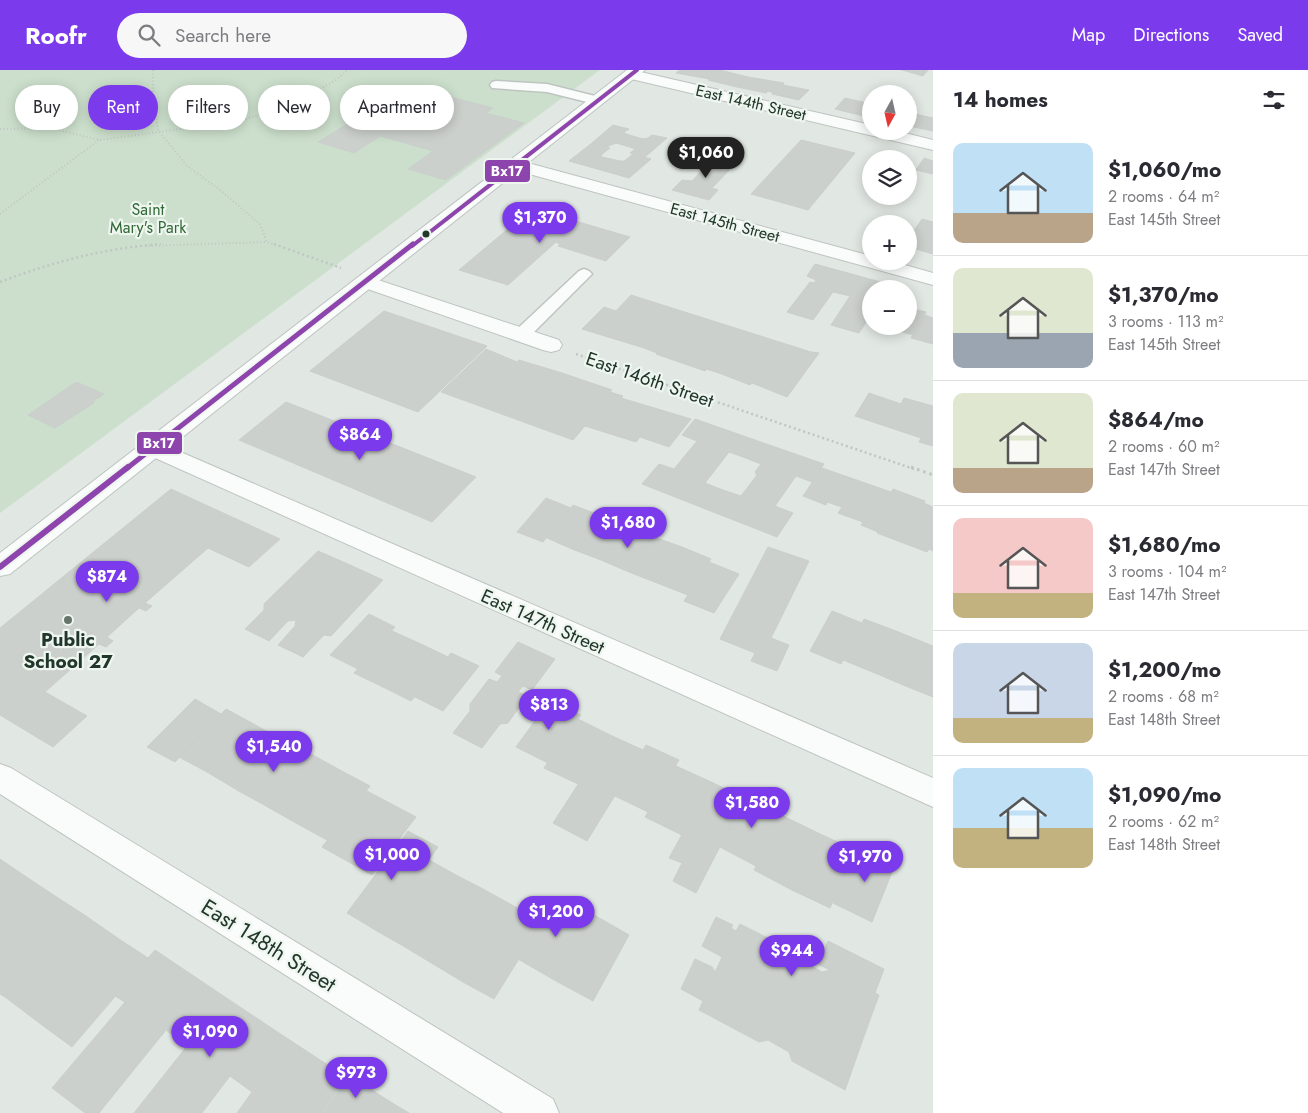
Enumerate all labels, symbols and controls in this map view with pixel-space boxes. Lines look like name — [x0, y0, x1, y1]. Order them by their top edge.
search box — [117, 13, 467, 58]
text: Roofr — [25, 18, 87, 53]
icon: search — [135, 21, 163, 49]
text: Search here — [175, 22, 271, 49]
text: Map — [1072, 22, 1105, 48]
text: Directions — [1133, 22, 1209, 48]
text: Saved — [1237, 22, 1283, 48]
street label: East 144th Street — [693, 79, 809, 126]
chip: Buy — [15, 85, 78, 130]
chip: Rent — [88, 85, 158, 130]
chip: Filters — [168, 85, 248, 130]
chip: New — [258, 85, 330, 130]
chip: Apartment — [340, 85, 454, 130]
north arrow — [862, 85, 918, 140]
map controls — [862, 85, 917, 335]
text: 14 homes — [953, 85, 1048, 115]
icon: filters — [1260, 86, 1288, 114]
pin: $1,060 — [665, 136, 747, 179]
text: $1,060 — [678, 141, 734, 164]
button: layers — [862, 150, 917, 205]
text: $1,060/mo — [1108, 155, 1221, 185]
line badge: Bx17 — [484, 159, 531, 183]
text: Bx17 — [491, 161, 524, 181]
icon: home — [993, 163, 1053, 223]
text: 2 rooms · 64 m² — [1108, 185, 1219, 208]
street label: East 145th Street — [668, 197, 782, 248]
park label: Saint Mary's Park — [110, 198, 187, 239]
pin: $1,370 — [499, 202, 581, 244]
text: $1,370 — [513, 206, 567, 229]
text: East 145th Street — [1108, 208, 1220, 231]
button: + — [862, 215, 917, 270]
unlabelled marker — [421, 229, 431, 239]
button: − — [862, 280, 917, 335]
text: $1,370/mo — [1108, 280, 1219, 310]
icon: home — [993, 288, 1053, 348]
text: 3 rooms · 113 m² — [1108, 310, 1224, 333]
text: East 145th Street — [1108, 333, 1220, 356]
street label: East 146th Street — [582, 345, 718, 414]
text: $864/mo — [1108, 405, 1204, 435]
icon: home — [993, 413, 1053, 473]
pin: $864 — [330, 418, 390, 461]
text: $864 — [339, 423, 381, 446]
line badge: Bx17 — [136, 431, 183, 455]
text: Bx17 — [143, 433, 176, 453]
text: 2 rooms · 60 m² — [1108, 435, 1220, 458]
text: East 147th Street — [1108, 458, 1220, 481]
pin: $1,680 — [587, 506, 669, 549]
text: $1,680 — [601, 511, 655, 534]
text: $1,680/mo — [1108, 530, 1221, 560]
icon: home — [993, 538, 1053, 598]
pin: $874 — [77, 560, 137, 603]
text: 3 rooms · 104 m² — [1108, 560, 1227, 583]
text: $874 — [87, 565, 127, 588]
street label: East 147th Street — [477, 582, 609, 661]
text: East 147th Street — [1108, 583, 1220, 606]
marker: Public School 27 — [62, 614, 74, 626]
place label: Public School 27 — [23, 626, 113, 675]
text: $1,200/mo — [1108, 655, 1221, 685]
icon: home — [993, 663, 1053, 723]
text: 2 rooms · 68 m² — [1108, 685, 1219, 708]
pin: $813 — [519, 688, 579, 731]
text: $813 — [530, 693, 568, 716]
text: East 148th Street — [1108, 708, 1220, 731]
pin: $1,540 — [233, 730, 315, 773]
text: $1,540 — [246, 735, 302, 758]
text: $1,090/mo — [1108, 780, 1221, 810]
pin: $1,580 — [711, 786, 793, 829]
icon: home — [993, 788, 1053, 848]
text: $1,580 — [725, 791, 779, 814]
text: 2 rooms · 62 m² — [1108, 810, 1219, 833]
text: East 148th Street — [1108, 833, 1220, 856]
pin: $1,000 — [351, 838, 433, 881]
pin: $1,970 — [824, 840, 906, 883]
text: $1,000 — [364, 843, 420, 866]
text: $1,970 — [838, 845, 892, 868]
street label: East 148th Street — [195, 891, 343, 1000]
pin: $1,200 — [515, 896, 597, 938]
text: $1,200 — [529, 900, 583, 923]
pin: $944 — [762, 934, 822, 977]
text: $944 — [771, 939, 814, 962]
pin: $1,090 — [169, 1016, 251, 1058]
text: $1,090 — [182, 1020, 238, 1043]
pin: $973 — [326, 1056, 386, 1099]
text: $973 — [336, 1061, 376, 1084]

